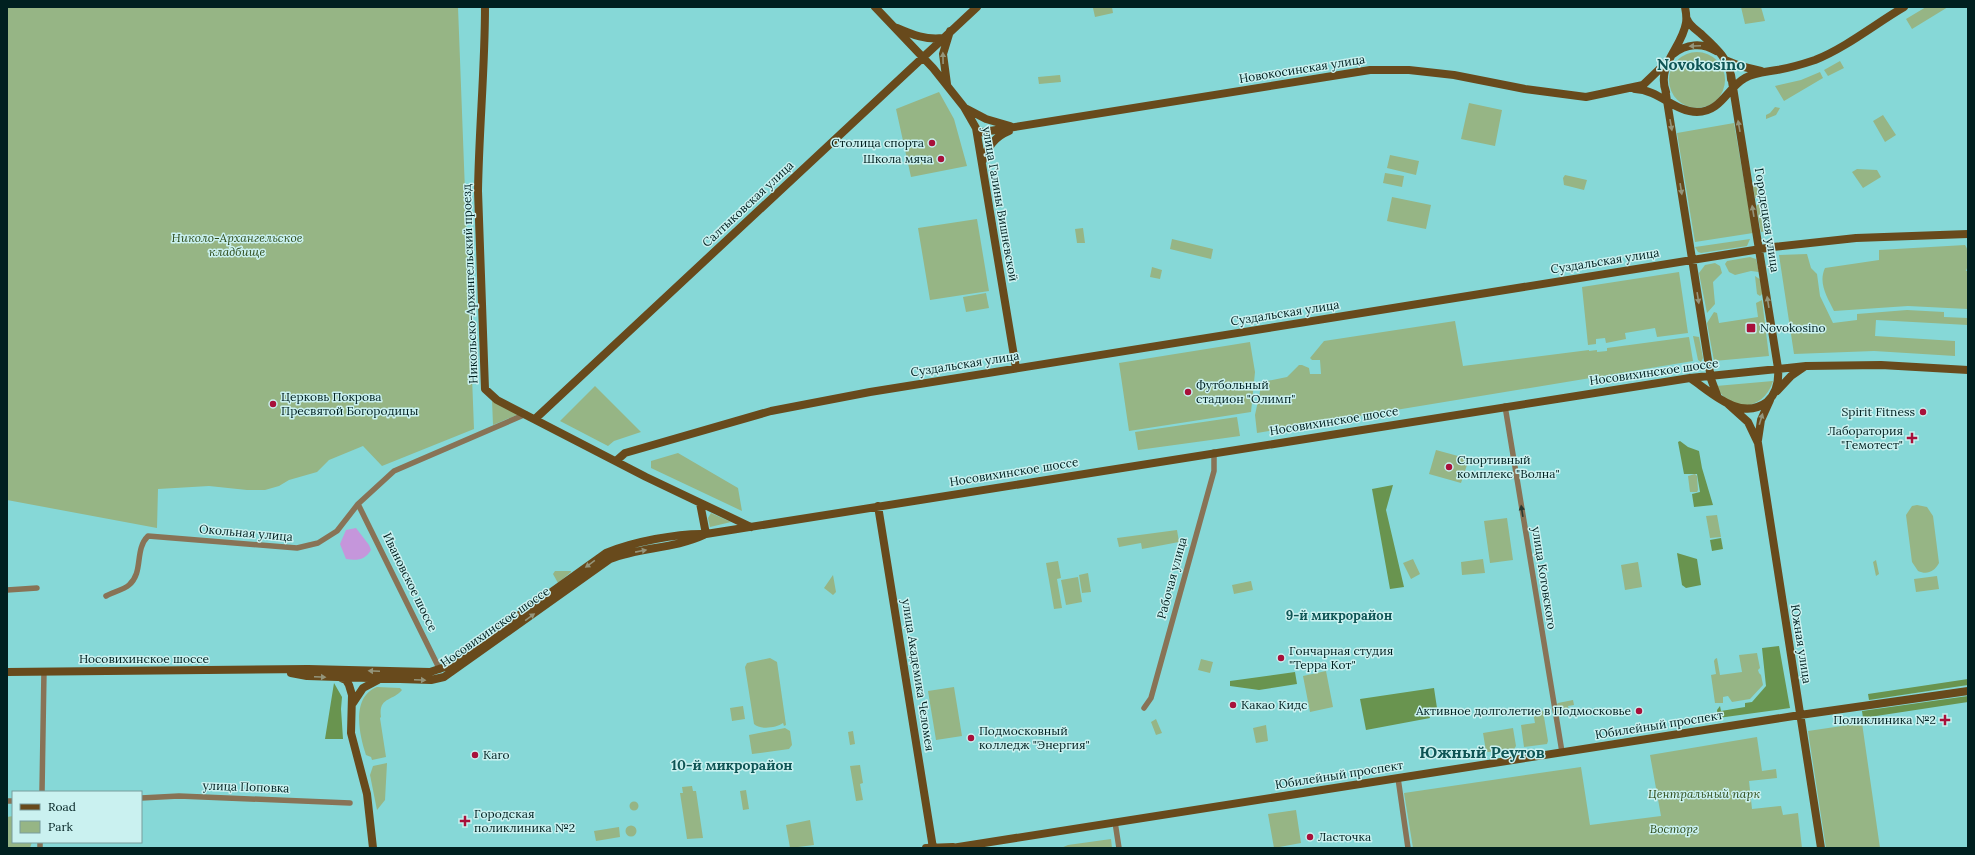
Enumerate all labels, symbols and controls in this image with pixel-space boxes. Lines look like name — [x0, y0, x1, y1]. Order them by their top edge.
one-way arrow — [1689, 42, 1701, 49]
one-way arrow — [940, 51, 946, 64]
street label: Новокосинская улица — [1238, 51, 1366, 86]
district label: Novokosino — [1657, 54, 1745, 74]
one-way arrow — [1668, 119, 1674, 131]
one-way arrow — [1736, 120, 1742, 132]
street label: улица Галины Вишневской — [979, 125, 1022, 283]
place label: Столица спорта — [831, 135, 924, 150]
marker: Столица спорта — [927, 138, 937, 148]
place label: Школа мяча — [863, 151, 933, 166]
marker: Школа мяча — [936, 154, 946, 164]
street label: Салтыковская улица — [699, 157, 796, 250]
street label: Городецкая улица — [1752, 167, 1783, 273]
one-way arrow — [1678, 183, 1684, 195]
street label: Никольско-Архангельский проезд — [459, 184, 480, 384]
one-way arrow — [1750, 204, 1756, 217]
park label: Николо-Архангельское кладбище — [172, 230, 303, 259]
street label: Суздальская улица — [1549, 245, 1660, 277]
one-way arrow — [1695, 292, 1701, 304]
one-way arrow — [1765, 296, 1771, 308]
street label: Суздальская улица — [1229, 297, 1340, 329]
place label: Novokosino — [1760, 320, 1826, 335]
marker: Novokosino — [1745, 322, 1757, 334]
street label: Суздальская улица — [909, 348, 1020, 380]
street label: Носовихинское шоссе — [1588, 355, 1720, 388]
place label: Футбольный стадион "Олимп" — [1196, 377, 1295, 406]
marker: Футбольный стадион "Олимп" — [1183, 387, 1193, 397]
place label: Церковь Покрова Пресвятой Богородицы — [281, 389, 418, 418]
marker: Церковь Покрова Пресвятой Богородицы — [268, 399, 278, 409]
street label: Носовихинское шоссе — [1268, 403, 1400, 438]
place label: Spirit Fitness — [1842, 404, 1915, 419]
marker: Spirit Fitness — [1918, 407, 1928, 417]
one-way arrow — [1758, 413, 1764, 425]
place label: Лаборатория "Гемотест" — [1827, 423, 1903, 452]
marker: Лаборатория "Гемотест" — [1906, 432, 1918, 444]
place label: Спортивный комплекс "Волна" — [1457, 452, 1560, 481]
street label: Носовихинское шоссе — [948, 454, 1080, 489]
marker: Спортивный комплекс "Волна" — [1444, 462, 1454, 472]
one-way arrow — [1519, 505, 1525, 518]
street label: Окольная улица — [199, 521, 293, 544]
street label: улица Котовского — [1529, 525, 1560, 630]
street label: Ивановское шоссе — [380, 530, 441, 634]
street label: Рабочая улица — [1153, 535, 1190, 620]
one-way arrow — [634, 547, 647, 553]
one-way arrow — [584, 560, 595, 569]
street label: Носовихинское шоссе — [437, 583, 553, 670]
street label: улица Академика Челомея — [899, 598, 938, 752]
street label: Южная улица — [1788, 603, 1815, 685]
district label: 9-й микрорайон — [1286, 607, 1393, 624]
one-way arrow — [525, 613, 536, 621]
place label: Гончарная студия "Терра Кот" — [1289, 643, 1393, 672]
street label: Носовихинское шоссе — [79, 651, 210, 666]
marker: Гончарная студия "Терра Кот" — [1276, 653, 1286, 663]
one-way arrow — [367, 668, 380, 674]
one-way arrow — [314, 674, 327, 680]
one-way arrow — [414, 676, 426, 683]
place label: Какао Кидс — [1241, 697, 1307, 712]
marker: Какао Кидс — [1228, 700, 1238, 710]
place label: Активное долголетие в Подмосковье — [1415, 703, 1631, 718]
marker: Активное долголетие в Подмосковье — [1634, 706, 1644, 716]
street label: Юбилейный проспект — [1594, 707, 1724, 742]
place label: Поликлиника №2 — [1833, 712, 1936, 727]
marker: Поликлиника №2 — [1939, 714, 1951, 726]
place label: Подмосковный колледж "Энергия" — [979, 723, 1090, 752]
marker: Подмосковный колледж "Энергия" — [966, 733, 976, 743]
district label: Южный Реутов — [1419, 742, 1545, 762]
place label: Karo — [483, 747, 510, 762]
marker: Karo — [470, 750, 480, 760]
district label: 10-й микрорайон — [671, 756, 793, 774]
street label: Юбилейный проспект — [1274, 757, 1404, 792]
street label: улица Поповка — [202, 777, 290, 796]
park label: Центральный парк — [1648, 786, 1760, 801]
legend — [12, 791, 142, 843]
text: Road — [48, 799, 76, 814]
place label: Городская поликлиника №2 — [474, 806, 575, 835]
marker: Городская поликлиника №2 — [459, 815, 471, 827]
text: Park — [48, 819, 74, 834]
park label: Восторг — [1650, 821, 1698, 836]
place label: Ласточка — [1318, 829, 1371, 844]
marker: Ласточка — [1305, 832, 1315, 842]

